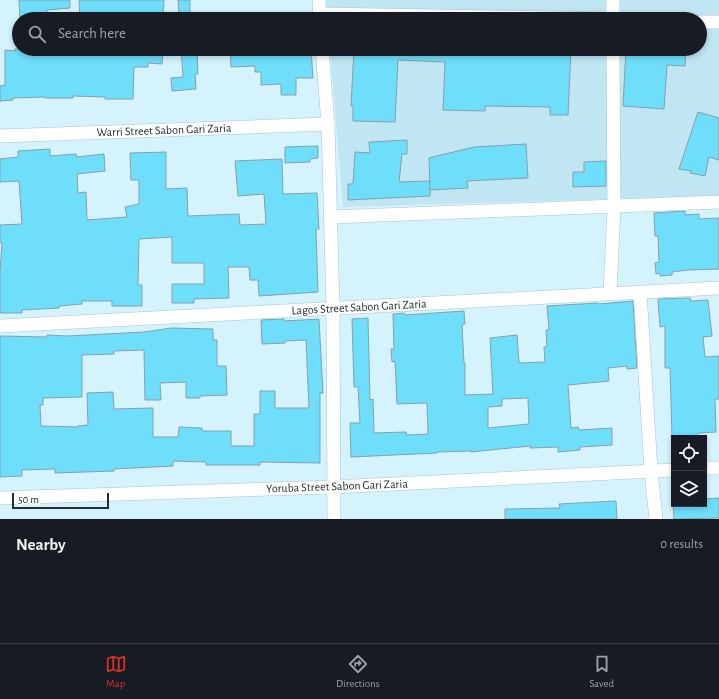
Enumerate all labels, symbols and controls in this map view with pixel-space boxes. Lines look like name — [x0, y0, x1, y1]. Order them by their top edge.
search box — [12, 12, 707, 56]
icon: search — [26, 23, 48, 45]
text: Search here — [58, 26, 126, 41]
street label: Warri Street Sabon Gari Zaria — [96, 122, 232, 138]
street label: Lagos Street Sabon Gari Zaria — [291, 297, 427, 317]
map controls — [671, 435, 707, 507]
button: locate — [671, 435, 707, 471]
button: layers — [671, 471, 707, 507]
street label: Yoruba Street Sabon Gari Zaria — [266, 478, 408, 494]
scale bar — [12, 491, 109, 510]
text: 50 m — [18, 494, 39, 505]
text: Nearby — [16, 536, 66, 553]
text: 0 results — [660, 538, 703, 551]
tab: Map — [105, 653, 127, 690]
tab: Directions — [336, 653, 380, 690]
tab: Saved — [589, 653, 614, 690]

